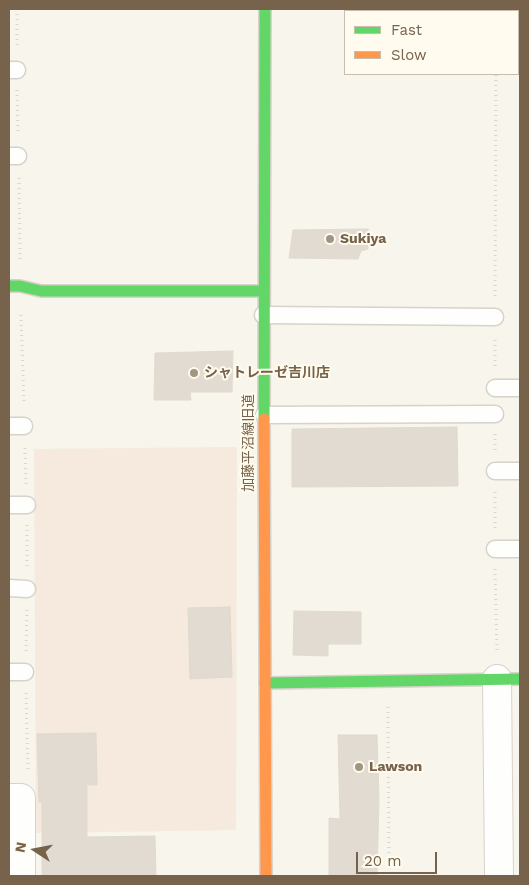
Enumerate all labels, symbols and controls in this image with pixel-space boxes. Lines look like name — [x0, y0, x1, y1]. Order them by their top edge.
legend — [344, 10, 519, 75]
text: Fast — [391, 21, 422, 39]
text: Slow — [391, 46, 427, 64]
place label: Sukiya — [340, 231, 386, 247]
marker: Sukiya — [324, 233, 336, 245]
place label: シャトレーゼ吉川店 — [204, 365, 330, 381]
marker: シャトレーゼ吉川店 — [188, 367, 200, 379]
street label: 加藤平沼線旧道 — [241, 394, 257, 492]
place label: Lawson — [369, 759, 422, 775]
marker: Lawson — [353, 761, 365, 773]
north arrow — [10, 825, 60, 875]
text: N — [11, 841, 29, 854]
scale bar — [359, 842, 440, 874]
text: 20 m — [364, 852, 402, 870]

